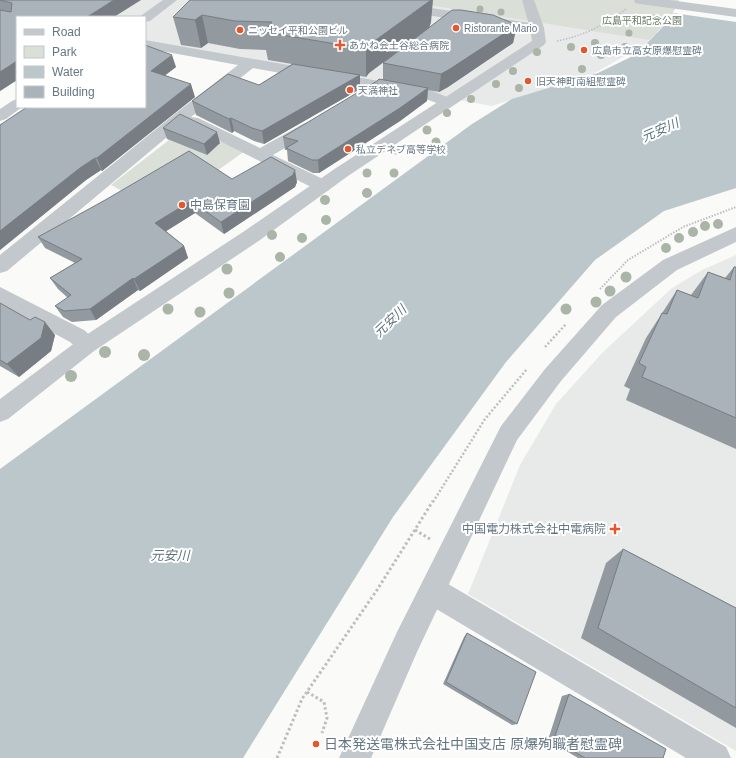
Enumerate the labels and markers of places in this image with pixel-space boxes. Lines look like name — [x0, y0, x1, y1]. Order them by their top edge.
marker: Ristorante Mario — [451, 23, 461, 33]
place label: Ristorante Mario — [464, 23, 538, 34]
marker: ニッセイ平和公園ビル — [235, 25, 245, 35]
place label: ニッセイ平和公園ビル — [248, 25, 348, 36]
marker: あかね会土谷総合病院 — [334, 39, 346, 51]
place label: あかね会土谷総合病院 — [349, 40, 449, 51]
marker: 広島市立高女原爆慰霊碑 — [579, 45, 589, 55]
place label: 広島市立高女原爆慰霊碑 — [592, 45, 702, 56]
marker: 旧天神町南組慰霊碑 — [523, 76, 533, 86]
place label: 旧天神町南組慰霊碑 — [536, 76, 626, 87]
marker: 天満神社 — [345, 85, 355, 95]
place label: 天満神社 — [358, 85, 398, 96]
marker: 私立デネブ高等学校 — [343, 144, 353, 154]
place label: 私立デネブ高等学校 — [356, 144, 446, 155]
place label: 中島保育園 — [190, 198, 250, 212]
marker: 中島保育園 — [177, 200, 187, 210]
place label: 中国電力株式会社中電病院 — [462, 522, 606, 536]
marker: 中国電力株式会社中電病院 — [609, 523, 621, 535]
place label: 日本発送電株式会社中国支店 原爆殉職者慰霊碑 — [324, 736, 622, 752]
marker: 日本発送電株式会社中国支店 原爆殉職者慰霊碑 — [311, 739, 321, 749]

